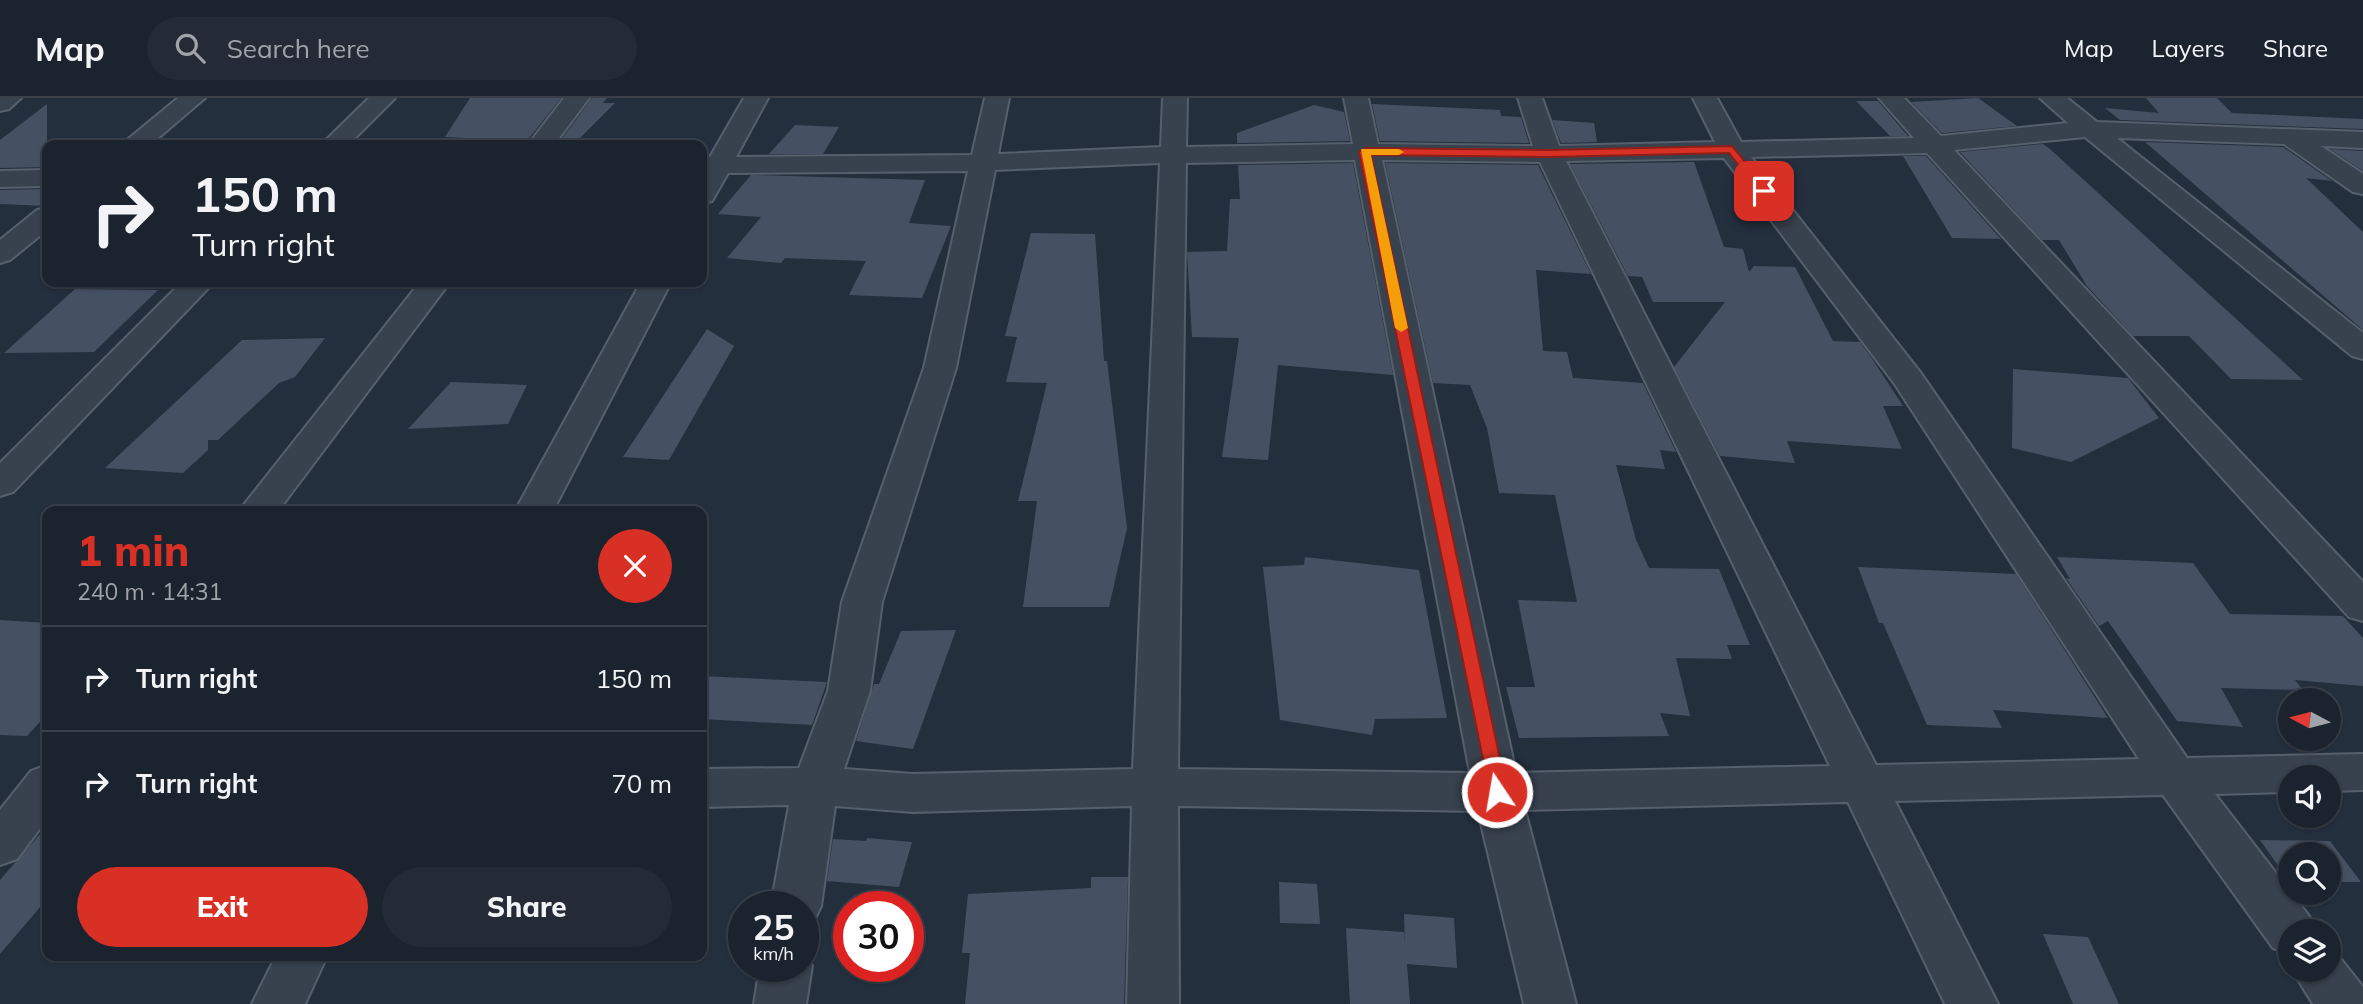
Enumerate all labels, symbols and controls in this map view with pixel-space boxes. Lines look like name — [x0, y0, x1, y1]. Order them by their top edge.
search box — [147, 17, 637, 80]
text: Map — [35, 28, 105, 69]
icon: search — [171, 29, 209, 67]
text: Search here — [227, 32, 370, 65]
text: Map — [2064, 33, 2113, 63]
text: Layers — [2151, 33, 2225, 63]
text: Share — [2263, 33, 2328, 63]
pin — [1734, 161, 1794, 221]
text: 150 m — [192, 163, 338, 224]
icon: right — [77, 168, 168, 259]
icon: arrive — [1745, 172, 1783, 210]
text: Turn right — [192, 224, 335, 264]
text: 1 min — [77, 524, 190, 577]
button: close — [598, 529, 672, 603]
text: 240 m · 14:31 — [77, 577, 222, 606]
icon: right — [77, 660, 115, 698]
text: Turn right — [136, 662, 257, 695]
text: 150 m — [596, 662, 672, 695]
north arrow — [2278, 688, 2342, 751]
map controls — [2278, 688, 2341, 982]
position arrow — [1460, 755, 1534, 829]
icon: right — [77, 765, 115, 803]
button: sound — [2278, 765, 2341, 828]
text: Turn right — [136, 767, 257, 800]
text: 70 m — [611, 767, 672, 800]
button: search — [2278, 842, 2341, 905]
button: Exit — [77, 867, 368, 947]
button: Share — [382, 867, 672, 947]
speed limit sign: 30 — [833, 891, 924, 982]
text: 25 — [752, 905, 795, 949]
button: layers — [2278, 919, 2341, 982]
text: km/h — [753, 942, 794, 965]

